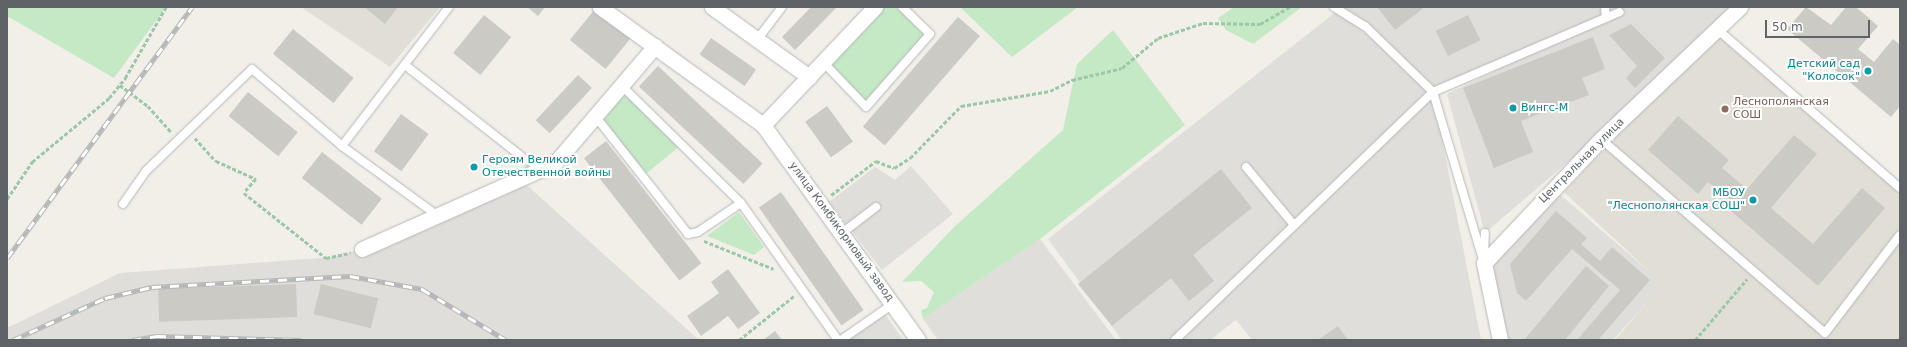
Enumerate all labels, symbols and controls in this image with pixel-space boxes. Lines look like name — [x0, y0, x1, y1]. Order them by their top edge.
scale bar — [1767, 12, 1872, 38]
text: 50 m — [1772, 20, 1803, 34]
place label: Детский сад "Колосок" — [1787, 58, 1860, 84]
marker: Детский сад "Колосок" — [1863, 66, 1873, 76]
place label: Леснополянская СОШ — [1733, 96, 1829, 122]
place label: Вингс-М — [1521, 101, 1568, 115]
marker: Вингс-М — [1508, 103, 1518, 113]
marker: Леснополянская СОШ — [1720, 104, 1730, 114]
street label: Центральная улица — [1537, 116, 1627, 206]
place label: Героям Великой Отечественной войны — [482, 154, 611, 180]
street label: улица Комбикормовый завод — [786, 159, 896, 305]
marker: Героям Великой Отечественной войны — [469, 162, 479, 172]
place label: МБОУ "Леснополянская СОШ" — [1607, 187, 1745, 213]
marker: МБОУ "Леснополянская СОШ" — [1748, 195, 1758, 205]

